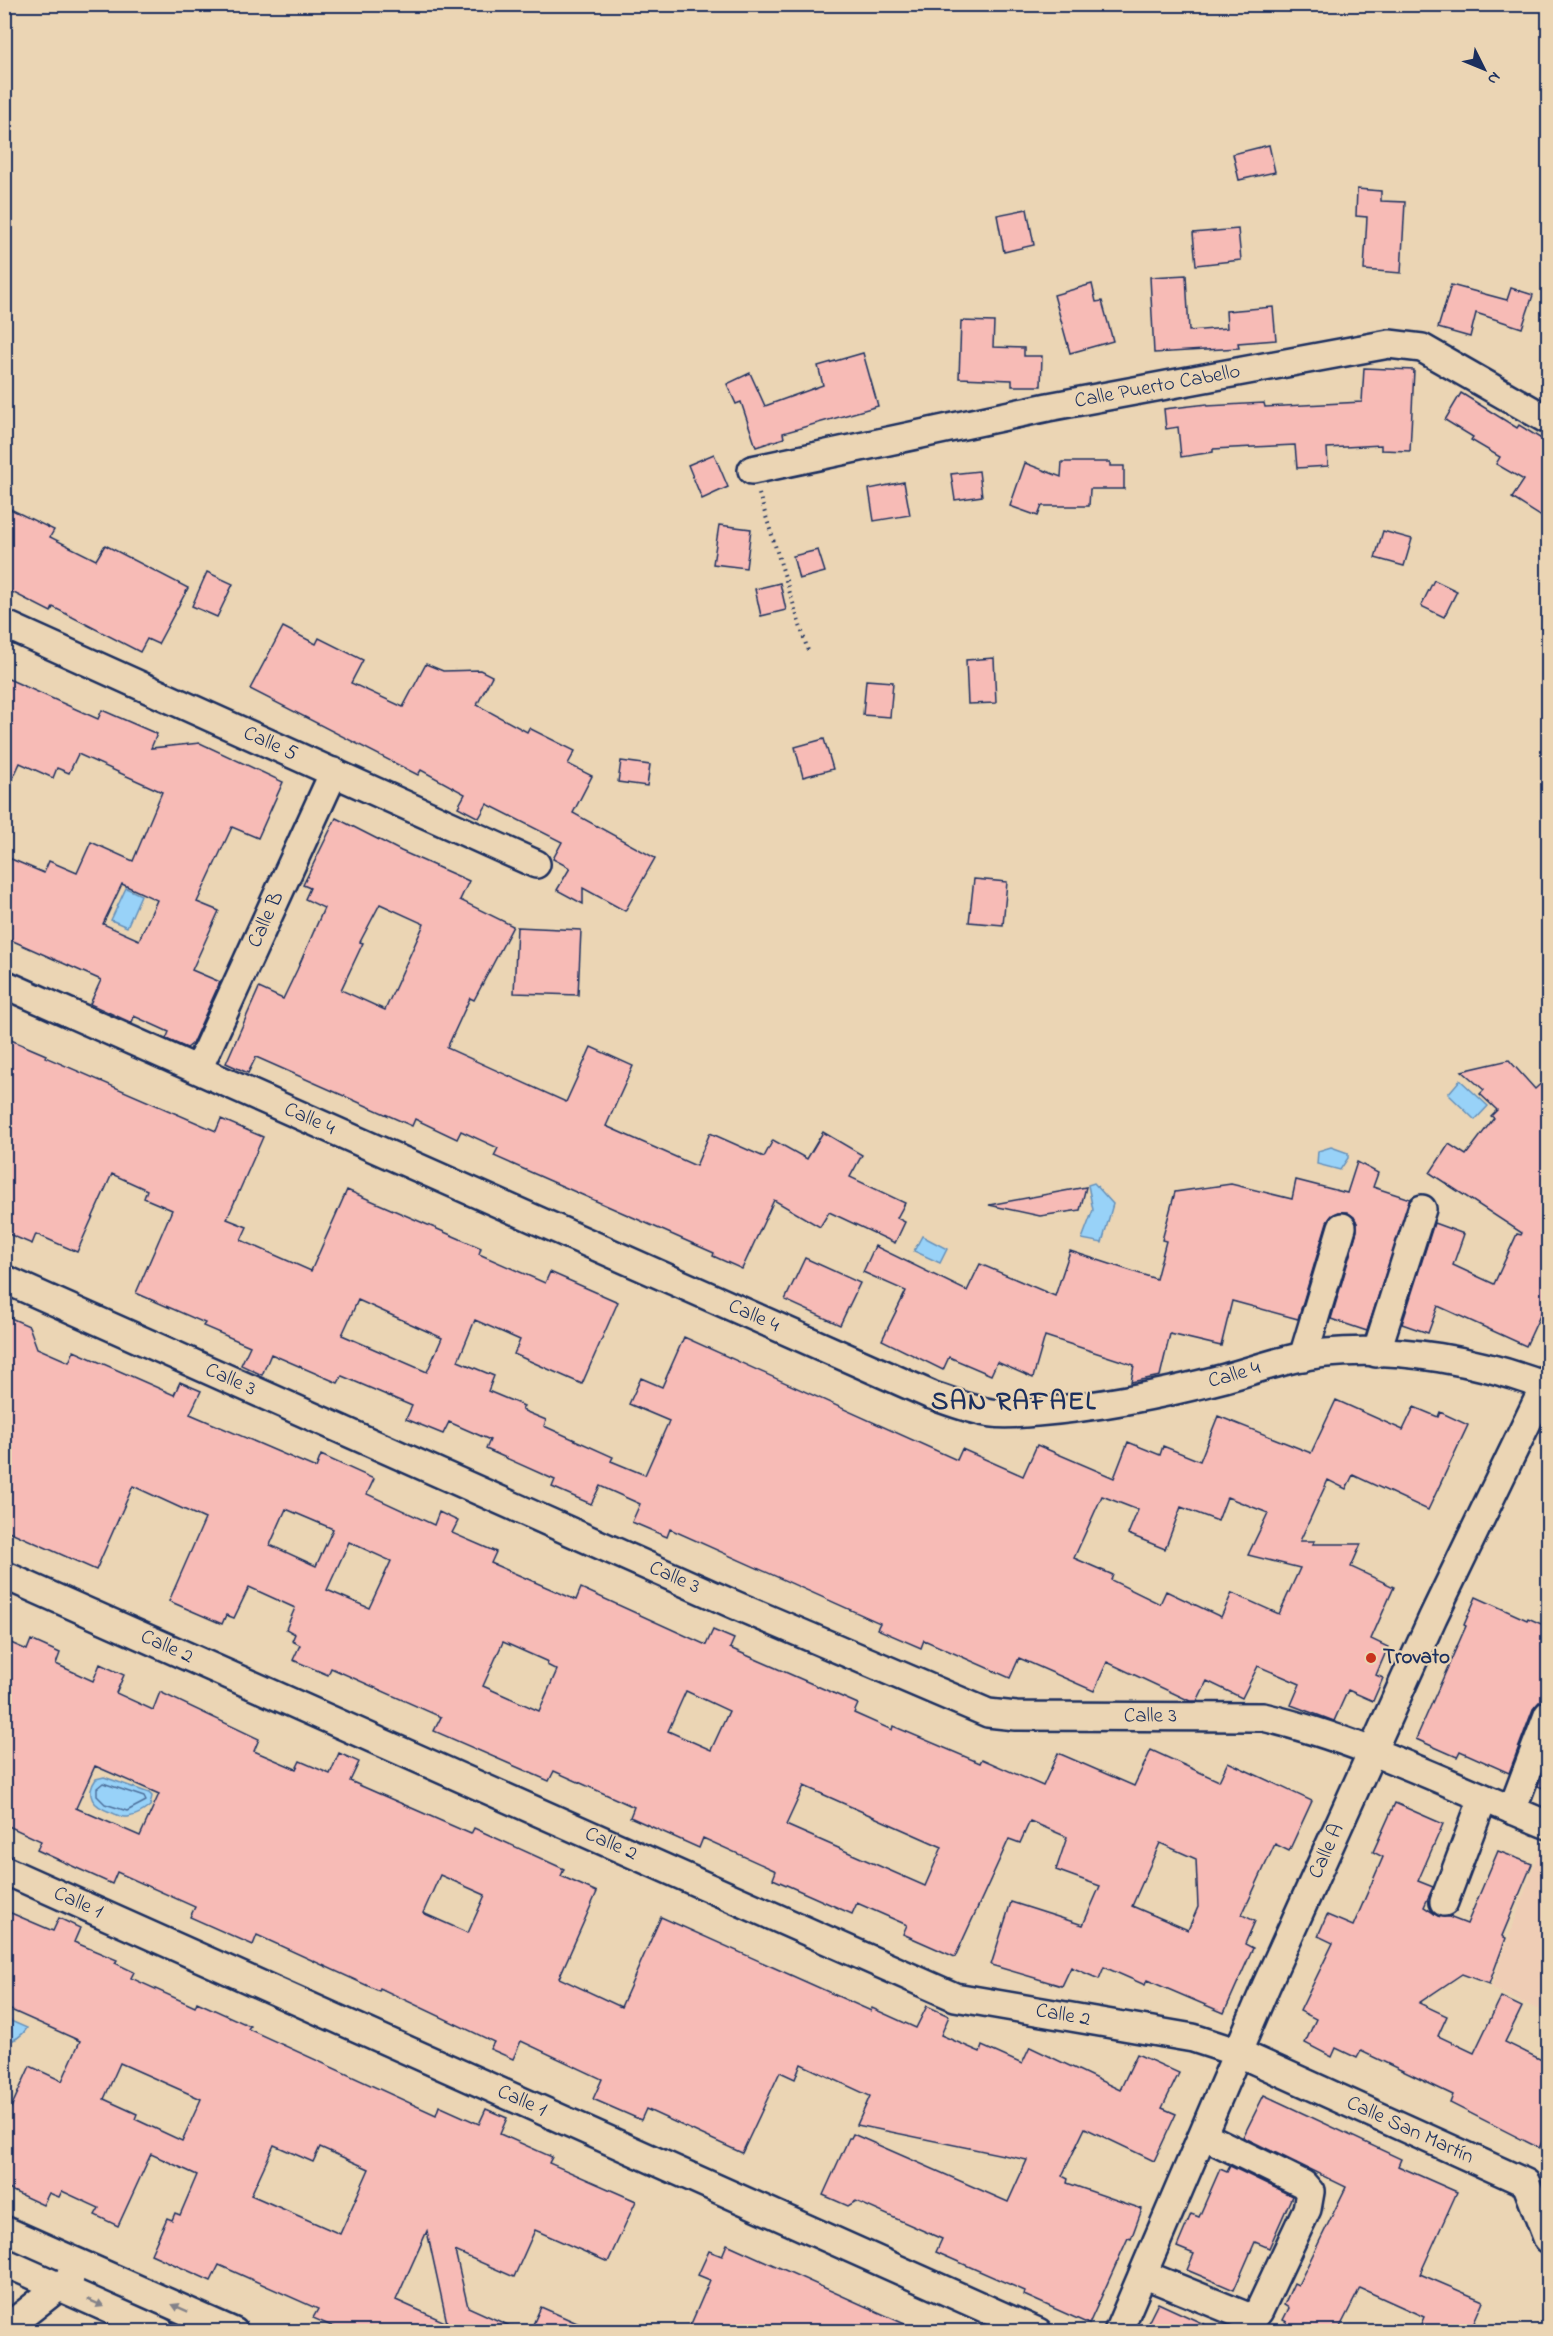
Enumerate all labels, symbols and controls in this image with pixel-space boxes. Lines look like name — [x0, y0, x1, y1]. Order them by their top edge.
north arrow — [1454, 39, 1514, 99]
text: N — [1481, 66, 1506, 90]
street label: Calle Puerto Cabello — [1072, 357, 1243, 417]
street label: Calle 5 — [238, 719, 302, 769]
street label: Calle B — [240, 887, 292, 953]
street label: Calle 4 — [279, 1095, 340, 1144]
street label: Calle 4 — [723, 1292, 784, 1341]
street label: Calle 4 — [1205, 1353, 1265, 1397]
street label: Calle 3 — [200, 1355, 261, 1405]
district label: SAN RAFAEL — [931, 1383, 1097, 1422]
street label: Calle 3 — [644, 1553, 705, 1603]
street label: Calle 2 — [135, 1622, 198, 1672]
place label: Trovato — [1383, 1643, 1450, 1673]
marker: Trovato — [1364, 1651, 1378, 1665]
street label: Calle 3 — [1124, 1701, 1177, 1732]
street label: Calle 2 — [580, 1819, 642, 1869]
street label: Calle A — [1301, 1819, 1352, 1884]
street label: Calle 1 — [48, 1879, 108, 1927]
street label: Calle 2 — [1033, 1996, 1093, 2035]
street label: Calle 1 — [492, 2077, 551, 2126]
street label: Calle San Martín — [1341, 2089, 1478, 2172]
one-way arrow — [88, 2298, 106, 2308]
one-way arrow — [171, 2303, 189, 2313]

